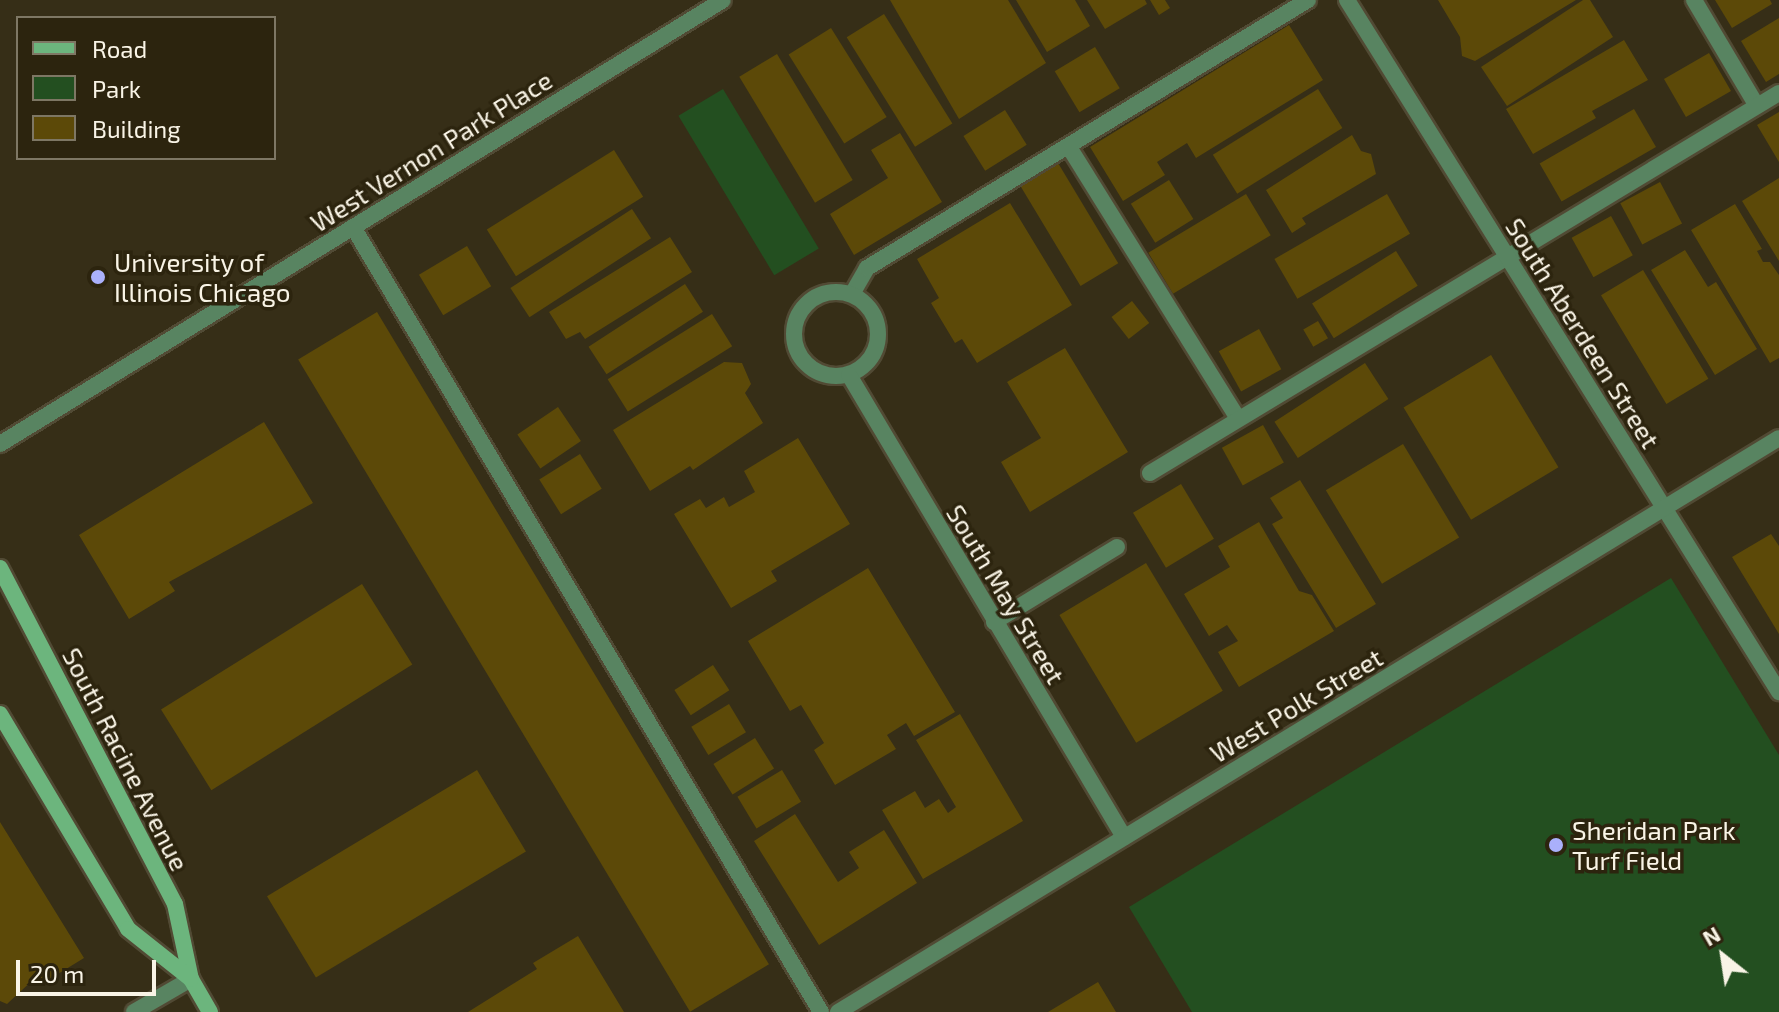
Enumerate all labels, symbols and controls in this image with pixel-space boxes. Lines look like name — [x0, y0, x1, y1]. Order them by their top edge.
legend — [16, 16, 276, 160]
text: Road — [92, 34, 147, 63]
street label: West Vernon Park Place — [304, 64, 558, 238]
text: Park — [92, 74, 141, 103]
text: Building — [92, 114, 181, 143]
street label: South Aberdeen Street — [1499, 212, 1667, 454]
place label: University of Illinois Chicago — [114, 246, 291, 308]
marker: University of Illinois Chicago — [89, 268, 107, 286]
street label: South May Street — [940, 499, 1072, 689]
street label: West Polk Street — [1204, 641, 1388, 769]
street label: South Racine Avenue — [56, 642, 196, 876]
place label: Sheridan Park Turf Field — [1572, 814, 1736, 876]
marker: Sheridan Park Turf Field — [1547, 836, 1565, 854]
north arrow — [1683, 916, 1763, 996]
text: N — [1698, 920, 1724, 950]
scale bar — [20, 944, 160, 994]
text: 20 m — [30, 959, 84, 988]

